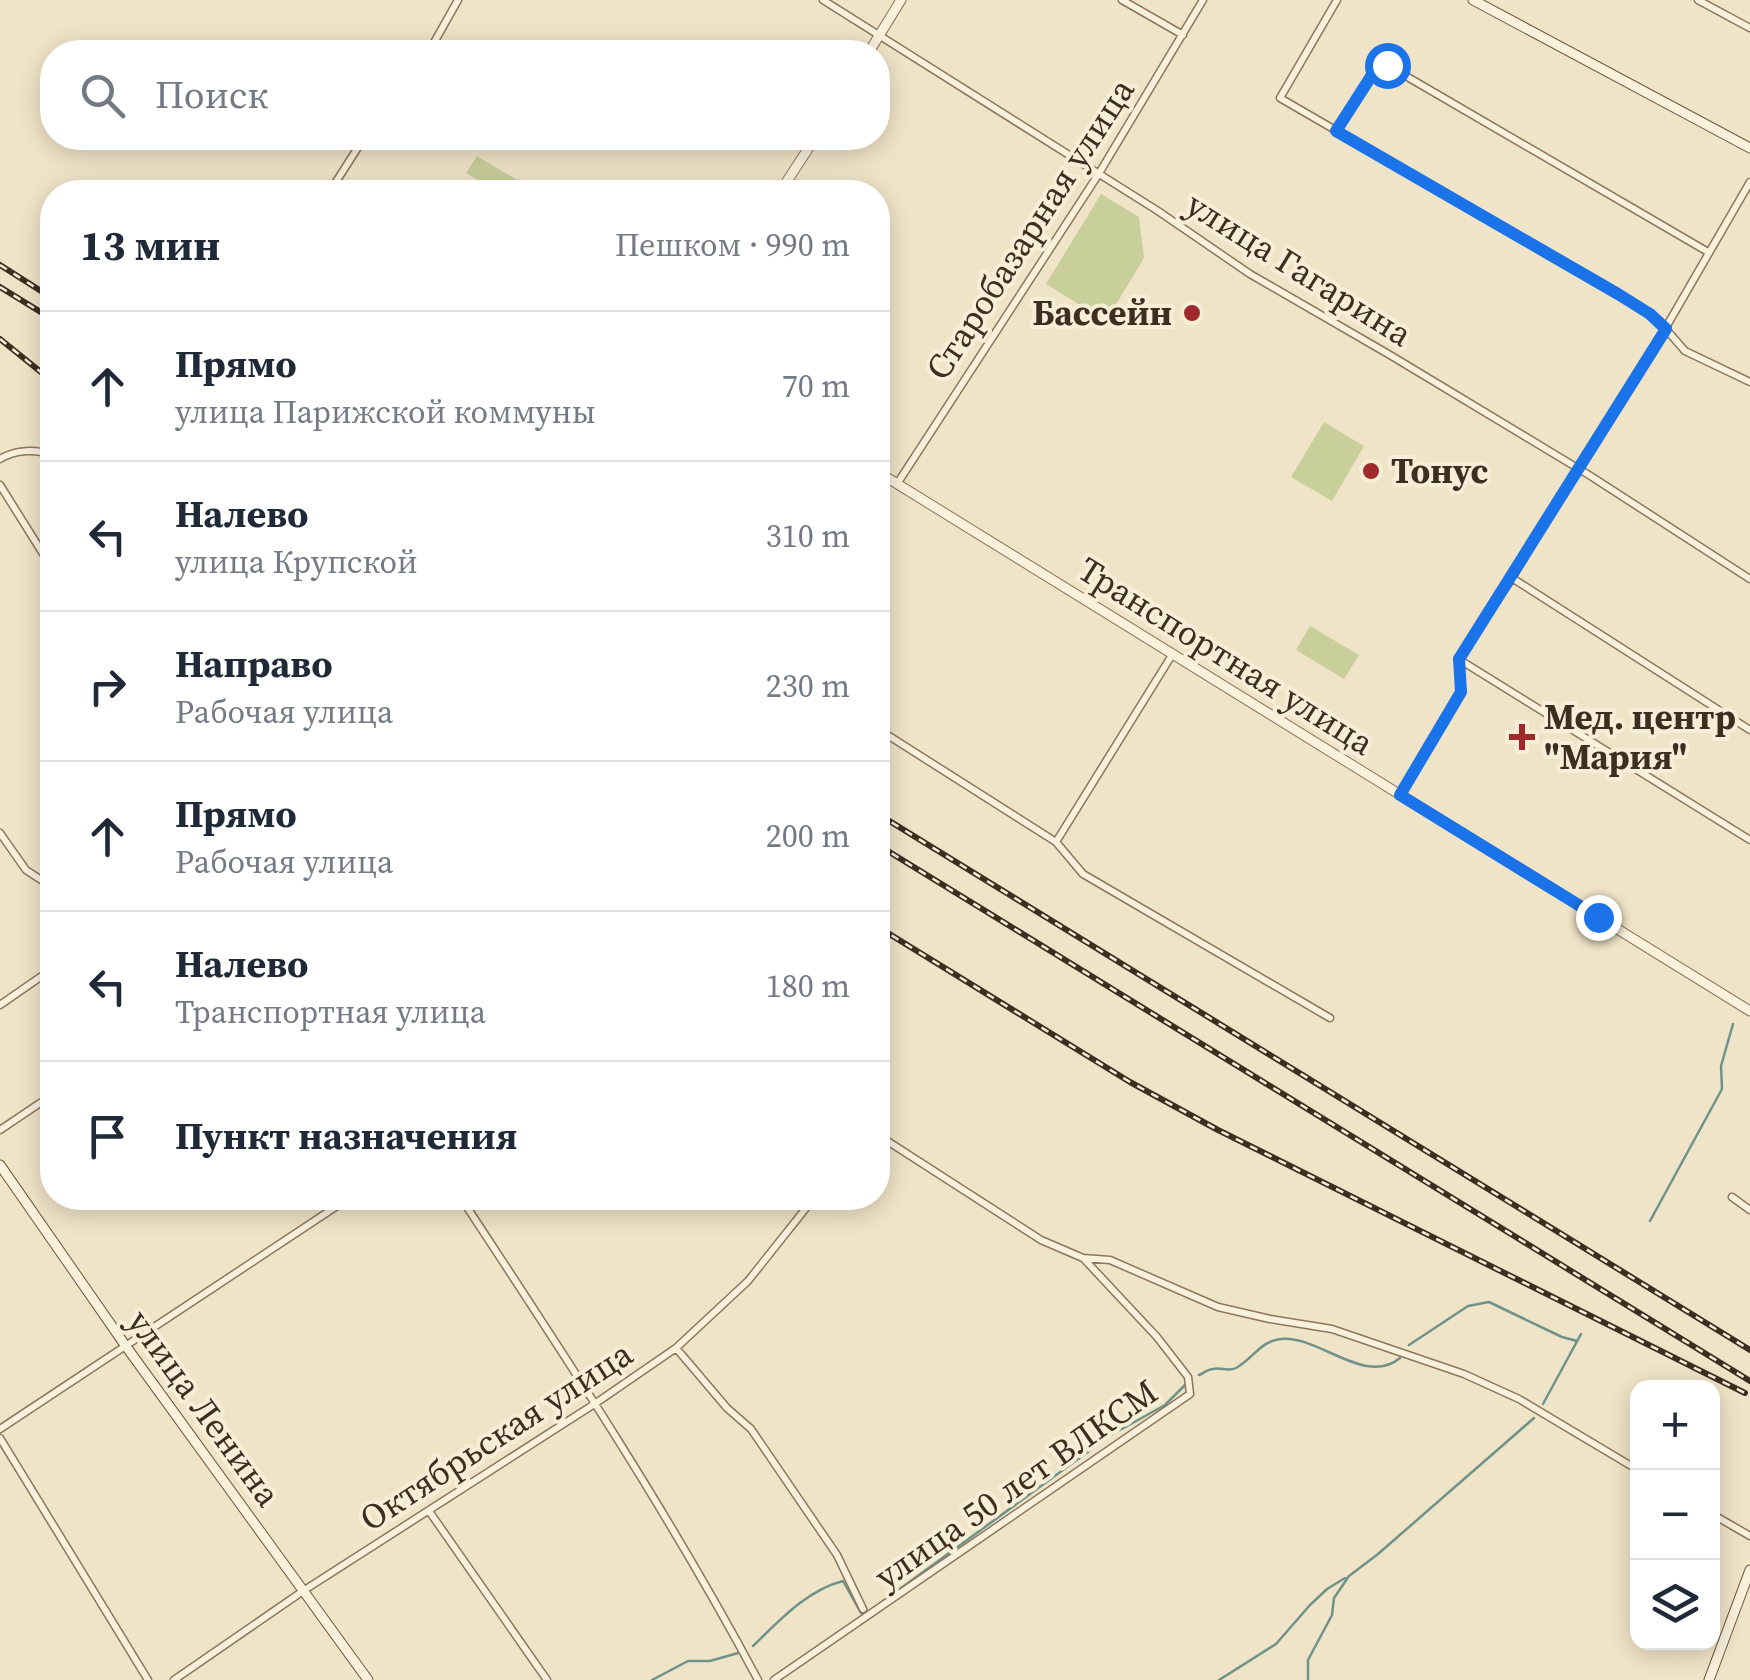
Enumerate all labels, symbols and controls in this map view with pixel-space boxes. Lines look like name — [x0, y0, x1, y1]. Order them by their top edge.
search box — [40, 40, 890, 150]
route start — [1365, 43, 1411, 89]
icon: search — [75, 68, 130, 123]
text: Поиск — [155, 69, 268, 121]
street label: Старобазарная улица — [914, 69, 1146, 389]
street label: улица Гагарина — [1177, 180, 1421, 358]
text: 13 мин — [80, 216, 220, 274]
text: Пешком · 990 m — [615, 223, 850, 267]
place label: Бассейн — [1032, 289, 1172, 337]
marker: Бассейн — [1181, 302, 1203, 324]
text: Прямо — [175, 338, 297, 390]
icon: ahead — [80, 359, 135, 414]
text: 70 m — [782, 364, 850, 408]
text: улица Парижской коммуны — [175, 390, 596, 434]
place label: Тонус — [1391, 447, 1488, 495]
marker: Тонус — [1360, 460, 1382, 482]
text: Налево — [175, 488, 309, 540]
icon: left — [80, 509, 135, 564]
text: 310 m — [766, 514, 850, 558]
text: улица Крупской — [175, 540, 418, 584]
street label: Транспортная улица — [1069, 546, 1383, 767]
text: Направо — [175, 638, 333, 690]
icon: right — [80, 659, 135, 714]
text: 230 m — [766, 664, 850, 708]
text: Рабочая улица — [175, 690, 393, 734]
place label: Мед. центр "Мария" — [1544, 693, 1736, 781]
marker: Мед. центр "Мария" — [1509, 724, 1535, 750]
text: Прямо — [175, 788, 297, 840]
icon: ahead — [80, 809, 135, 864]
text: 200 m — [766, 814, 850, 858]
text: Рабочая улица — [175, 840, 393, 884]
route end — [1576, 895, 1622, 941]
text: Налево — [175, 938, 309, 990]
icon: left — [80, 959, 135, 1014]
text: 180 m — [766, 964, 850, 1008]
text: Транспортная улица — [175, 990, 486, 1034]
icon: arrive — [80, 1109, 135, 1164]
text: Пункт назначения — [175, 1110, 517, 1162]
street label: улица Ленина — [116, 1300, 292, 1516]
street label: Октябрьская улица — [350, 1330, 642, 1542]
street label: улица 50 лет ВЛКСМ — [865, 1368, 1167, 1600]
map controls — [1630, 1380, 1720, 1650]
button: + — [1630, 1380, 1720, 1470]
button: − — [1630, 1470, 1720, 1560]
button: layers — [1630, 1560, 1720, 1650]

